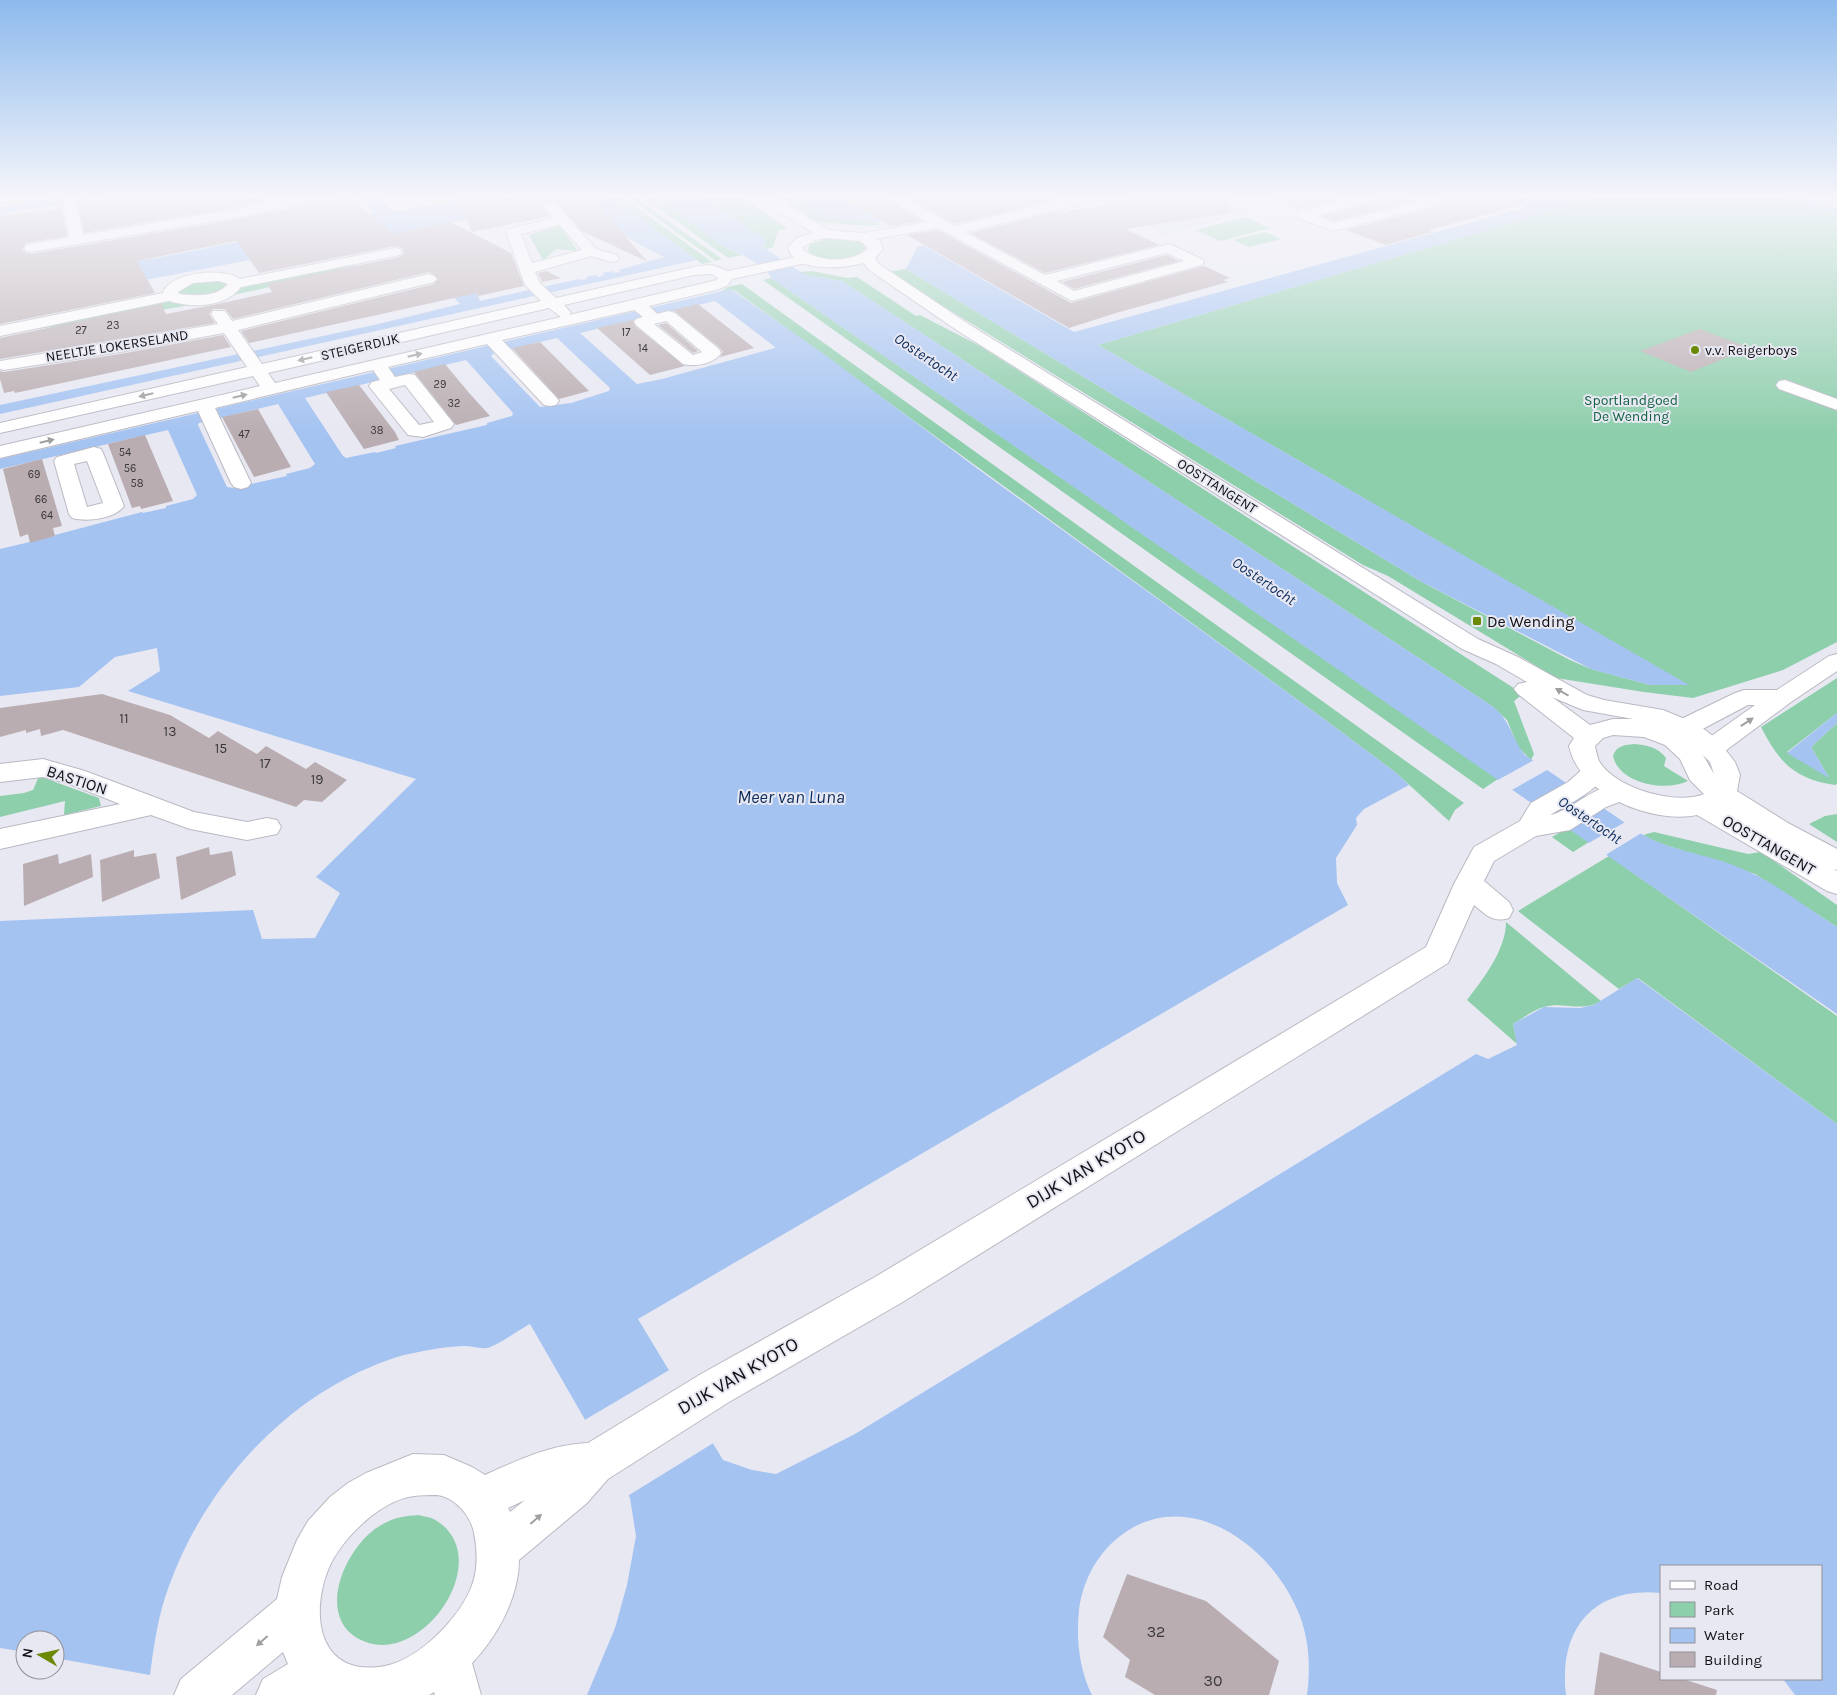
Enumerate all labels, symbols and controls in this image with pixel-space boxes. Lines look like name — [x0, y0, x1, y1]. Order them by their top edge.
house number: 23 — [107, 319, 119, 332]
house number: 27 — [75, 324, 87, 337]
street label: NEELTJE LOKERSELAND — [44, 326, 190, 366]
house number: 17 — [622, 326, 630, 339]
water label: Oostertocht — [891, 329, 962, 385]
street label: STEIGERDIJK — [319, 330, 401, 364]
house number: 14 — [638, 342, 648, 355]
place label: v.v. Reigerboys — [1705, 342, 1797, 359]
marker: v.v. Reigerboys — [1689, 344, 1701, 356]
one-way arrow — [408, 351, 423, 359]
one-way arrow — [296, 356, 312, 364]
house number: 29 — [434, 378, 446, 391]
one-way arrow — [139, 391, 154, 399]
one-way arrow — [232, 392, 247, 400]
park label: Sportlandgoed De Wending — [1584, 392, 1678, 425]
house number: 32 — [448, 397, 460, 410]
house number: 38 — [370, 424, 384, 437]
house number: 47 — [238, 428, 250, 441]
one-way arrow — [40, 437, 55, 445]
house number: 54 — [119, 446, 131, 459]
street label: OOSTTANGENT — [1174, 455, 1260, 517]
house number: 56 — [124, 462, 136, 475]
house number: 69 — [28, 468, 40, 481]
house number: 58 — [131, 477, 144, 490]
house number: 66 — [35, 493, 47, 506]
house number: 64 — [41, 509, 53, 522]
water label: Oostertocht — [1229, 553, 1300, 609]
place label: De Wending — [1487, 612, 1574, 631]
marker: De Wending — [1471, 615, 1483, 627]
one-way arrow — [1555, 688, 1569, 696]
house number: 11 — [119, 710, 129, 727]
one-way arrow — [1740, 717, 1753, 727]
house number: 13 — [164, 723, 176, 740]
house number: 15 — [215, 740, 227, 757]
house number: 17 — [259, 755, 271, 772]
street label: BASTION — [44, 761, 110, 799]
house number: 19 — [311, 771, 323, 788]
water label: Meer van Luna — [737, 786, 845, 808]
water label: Oostertocht — [1555, 792, 1626, 848]
street label: OOSTTANGENT — [1719, 811, 1819, 879]
street label: DIJK VAN KYOTO — [1022, 1125, 1150, 1213]
street label: DIJK VAN KYOTO — [674, 1333, 802, 1419]
one-way arrow — [529, 1513, 542, 1524]
legend — [1660, 1565, 1822, 1680]
text: Road — [1704, 1576, 1739, 1594]
text: Park — [1704, 1601, 1734, 1619]
house number: 32 — [1147, 1622, 1165, 1641]
text: Water — [1704, 1626, 1745, 1644]
north arrow — [15, 1630, 65, 1680]
one-way arrow — [255, 1636, 268, 1647]
text: N — [18, 1647, 37, 1659]
text: Building — [1704, 1651, 1762, 1669]
house number: 30 — [1204, 1671, 1222, 1690]

